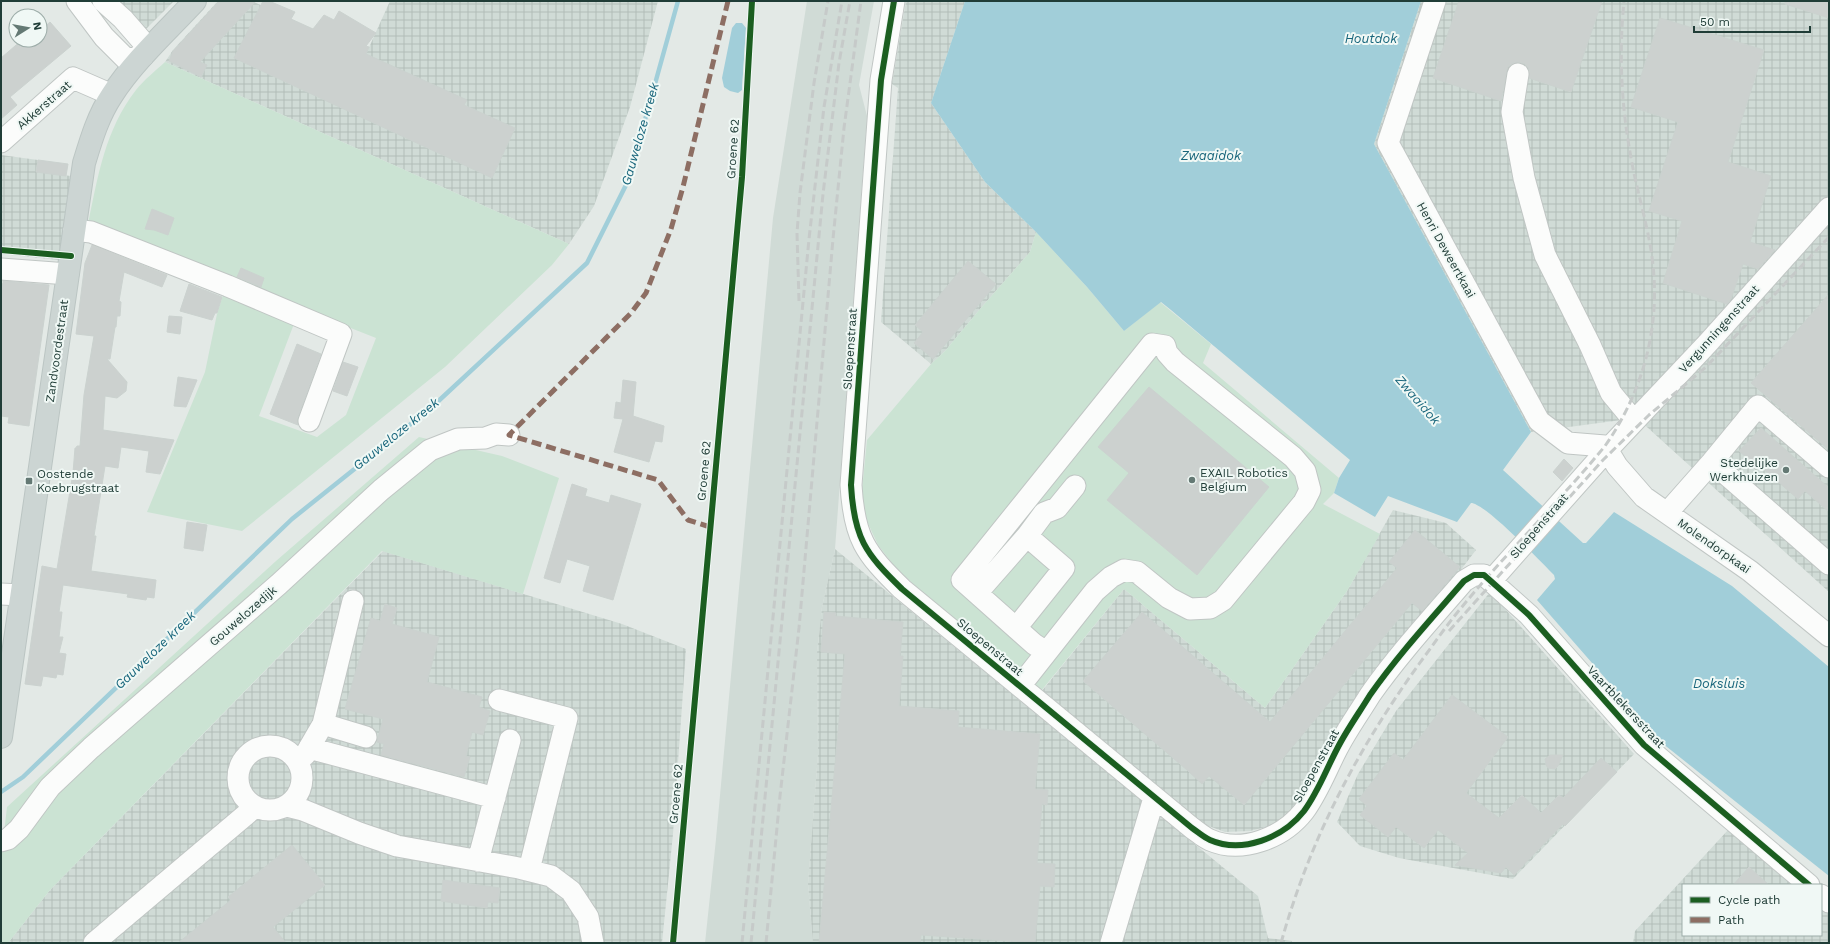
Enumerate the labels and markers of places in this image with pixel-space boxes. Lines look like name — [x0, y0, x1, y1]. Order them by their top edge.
place label: Stedelijke Werkhuizen — [1710, 456, 1778, 484]
marker: Stedelijke Werkhuizen — [1781, 465, 1791, 475]
place label: EXAIL Robotics Belgium — [1200, 466, 1288, 494]
place label: Oostende Koebrugstraat — [37, 467, 119, 495]
marker: EXAIL Robotics Belgium — [1187, 475, 1197, 485]
marker: Oostende Koebrugstraat — [24, 476, 34, 486]

